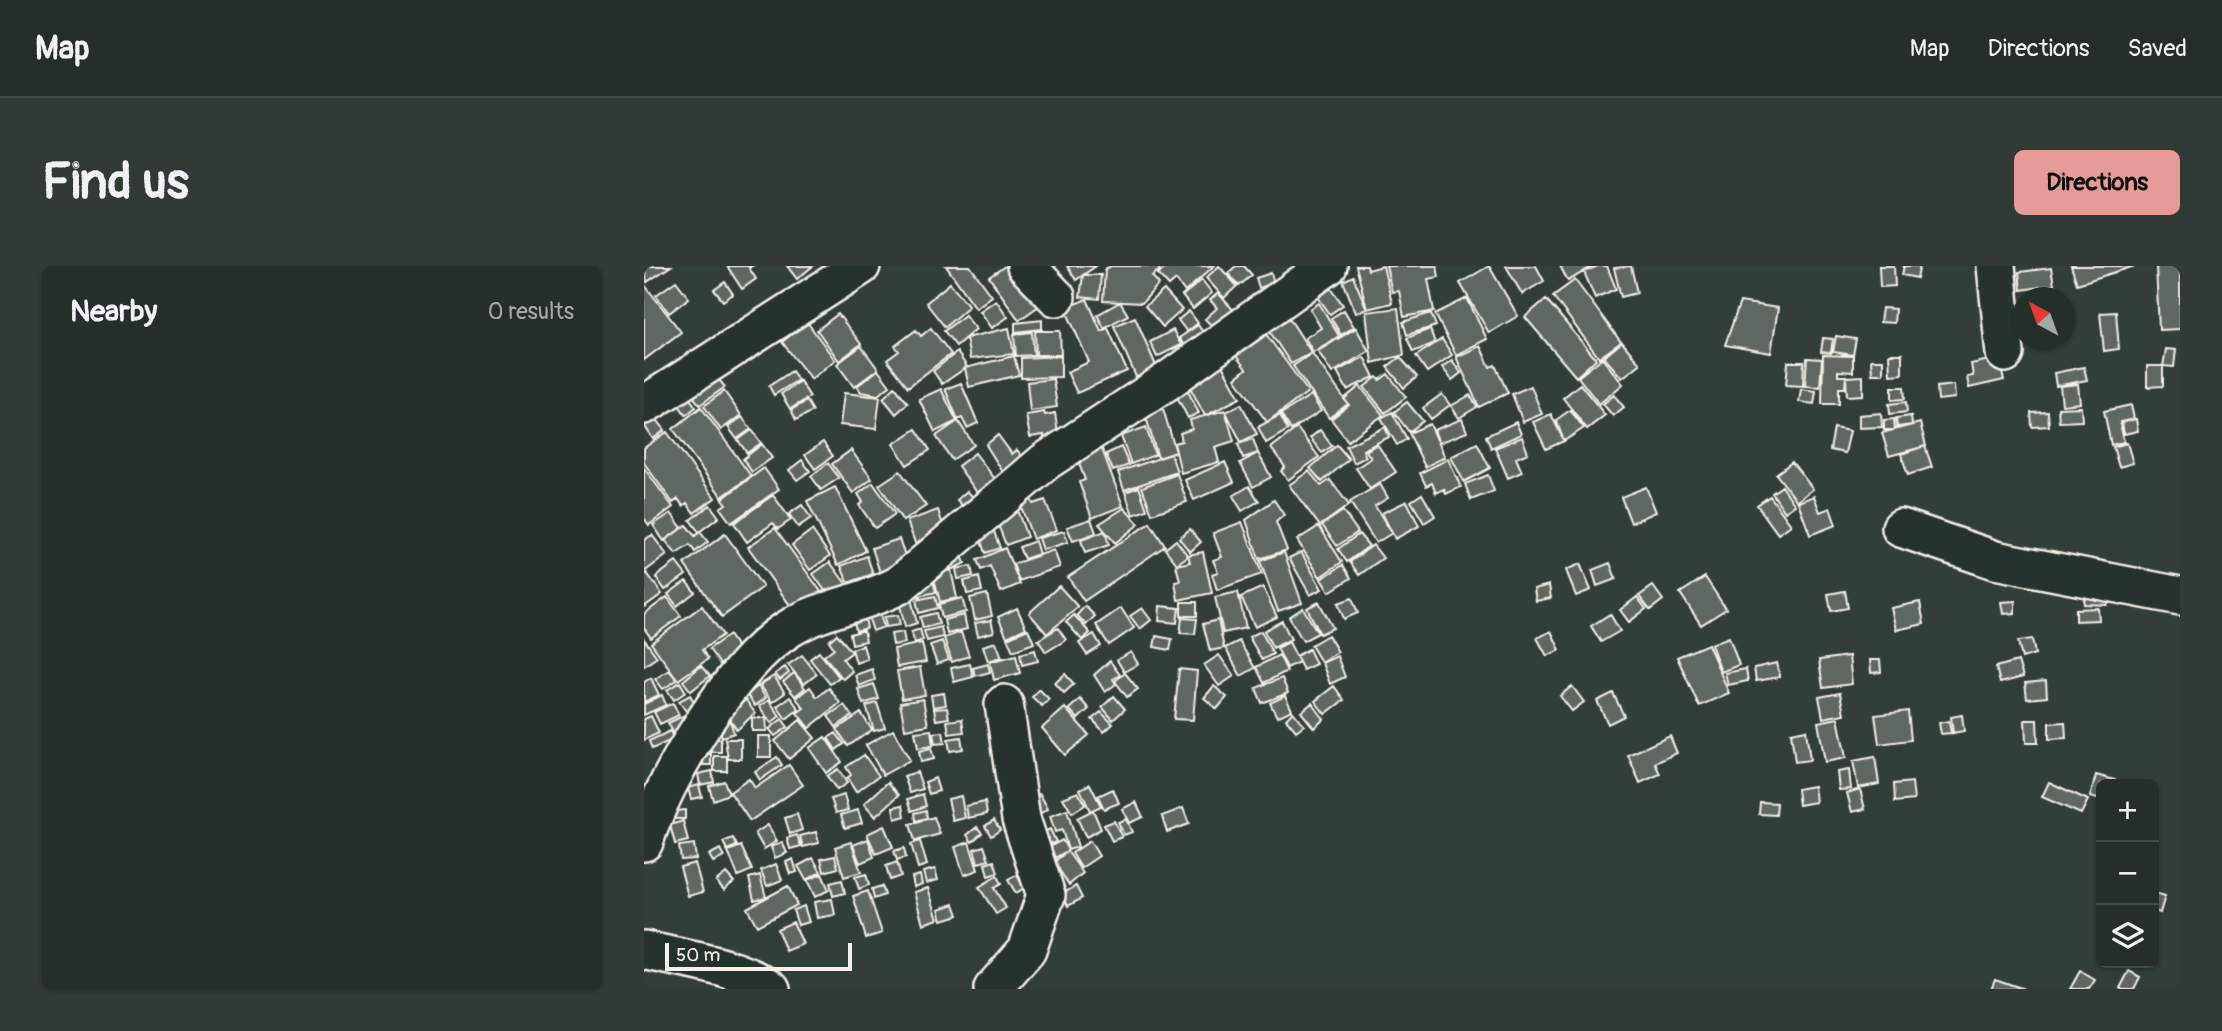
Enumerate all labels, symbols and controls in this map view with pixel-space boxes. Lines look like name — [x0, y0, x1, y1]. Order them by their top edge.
text: Map — [35, 28, 90, 69]
text: Map — [1910, 34, 1950, 63]
text: Directions — [1988, 34, 2089, 63]
text: Saved — [2127, 34, 2187, 63]
button: Directions — [2014, 150, 2180, 215]
text: Find us — [42, 152, 189, 213]
north arrow — [2012, 287, 2075, 350]
text: Nearby — [70, 293, 157, 330]
text: 0 results — [488, 297, 574, 326]
map controls — [2096, 779, 2159, 968]
button: + — [2096, 779, 2159, 842]
button: − — [2096, 842, 2159, 905]
button: layers — [2096, 905, 2159, 968]
scale bar — [665, 940, 852, 972]
text: 50 m — [676, 943, 720, 967]

